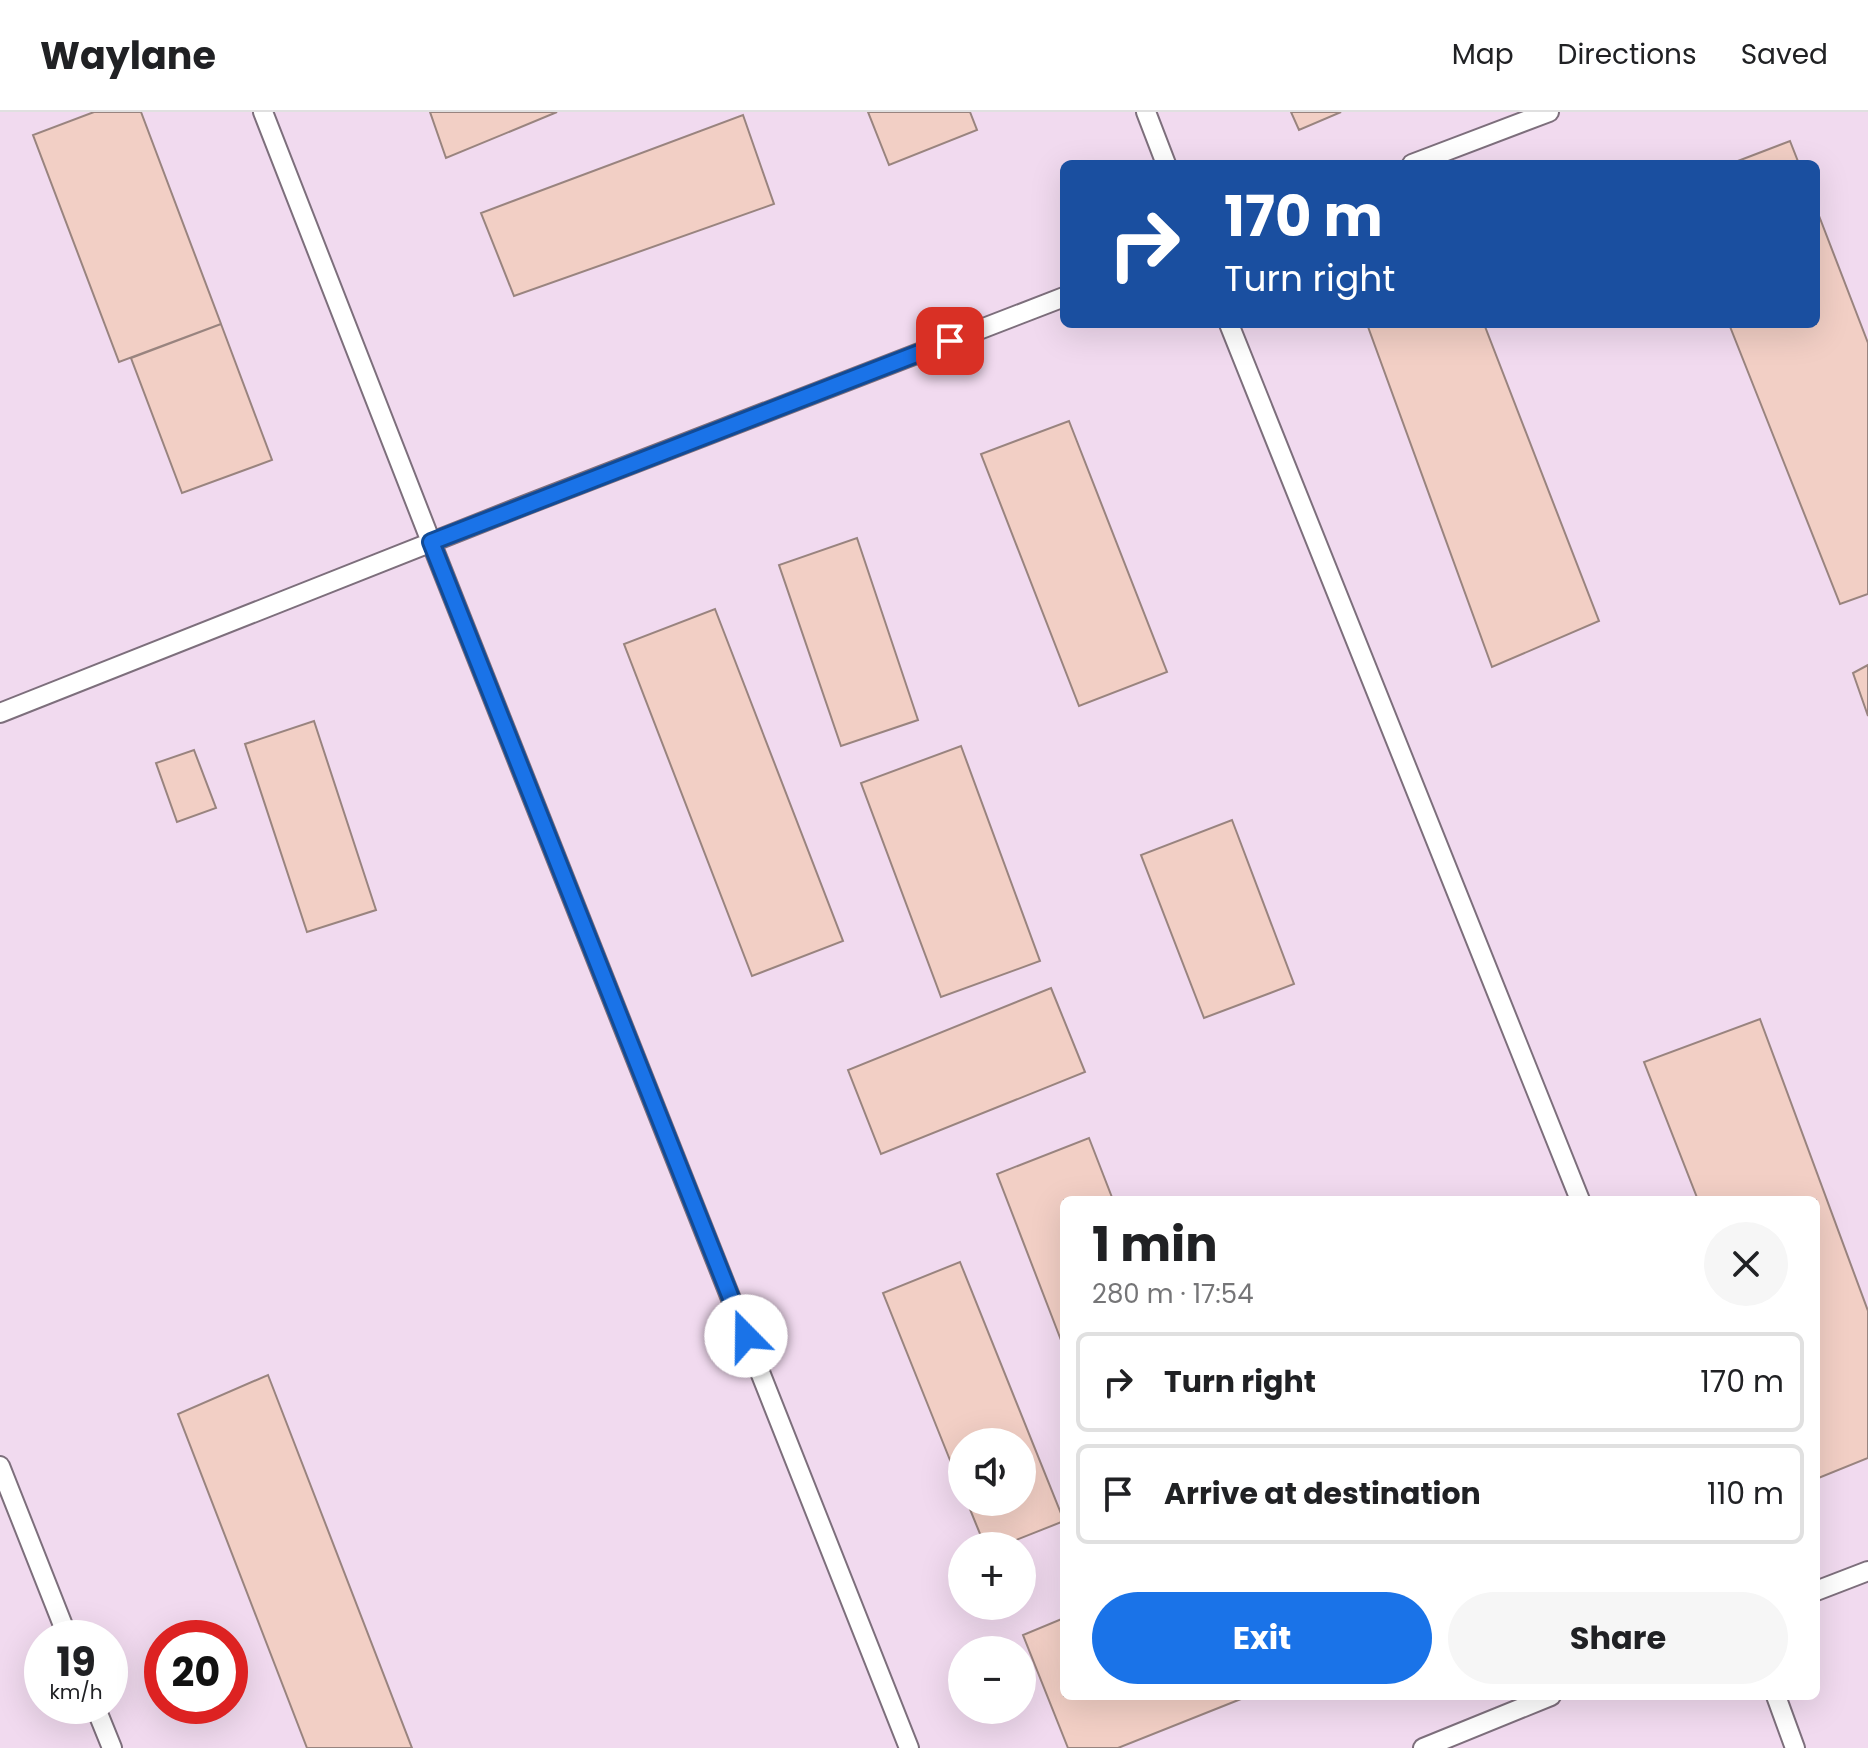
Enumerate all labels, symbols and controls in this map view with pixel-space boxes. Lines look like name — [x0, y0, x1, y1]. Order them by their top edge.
text: Waylane — [40, 29, 216, 82]
text: Map — [1452, 35, 1514, 74]
text: Directions — [1558, 35, 1697, 74]
text: Saved — [1741, 35, 1828, 74]
text: 170 m — [1224, 177, 1383, 256]
icon: right — [1092, 192, 1196, 296]
text: Turn right — [1224, 253, 1395, 304]
pin — [916, 307, 984, 375]
icon: arrive — [928, 319, 972, 363]
text: 1 min — [1092, 1211, 1218, 1278]
button: close — [1704, 1222, 1788, 1306]
text: 280 m · 17:54 — [1092, 1276, 1254, 1312]
position arrow — [704, 1294, 788, 1378]
icon: right — [1096, 1360, 1140, 1404]
text: Turn right — [1164, 1360, 1316, 1403]
text: 170 m — [1700, 1360, 1784, 1403]
map controls — [948, 1428, 1036, 1724]
button: sound — [948, 1428, 1036, 1516]
icon: arrive — [1096, 1472, 1140, 1516]
text: Arrive at destination — [1164, 1472, 1481, 1515]
text: 110 m — [1707, 1472, 1784, 1515]
button: + — [948, 1532, 1036, 1620]
button: Exit — [1092, 1592, 1432, 1684]
button: Share — [1448, 1592, 1788, 1684]
speed limit sign: 20 — [144, 1620, 248, 1724]
text: 19 — [56, 1634, 96, 1690]
button: − — [948, 1636, 1036, 1724]
text: km/h — [49, 1678, 103, 1706]

